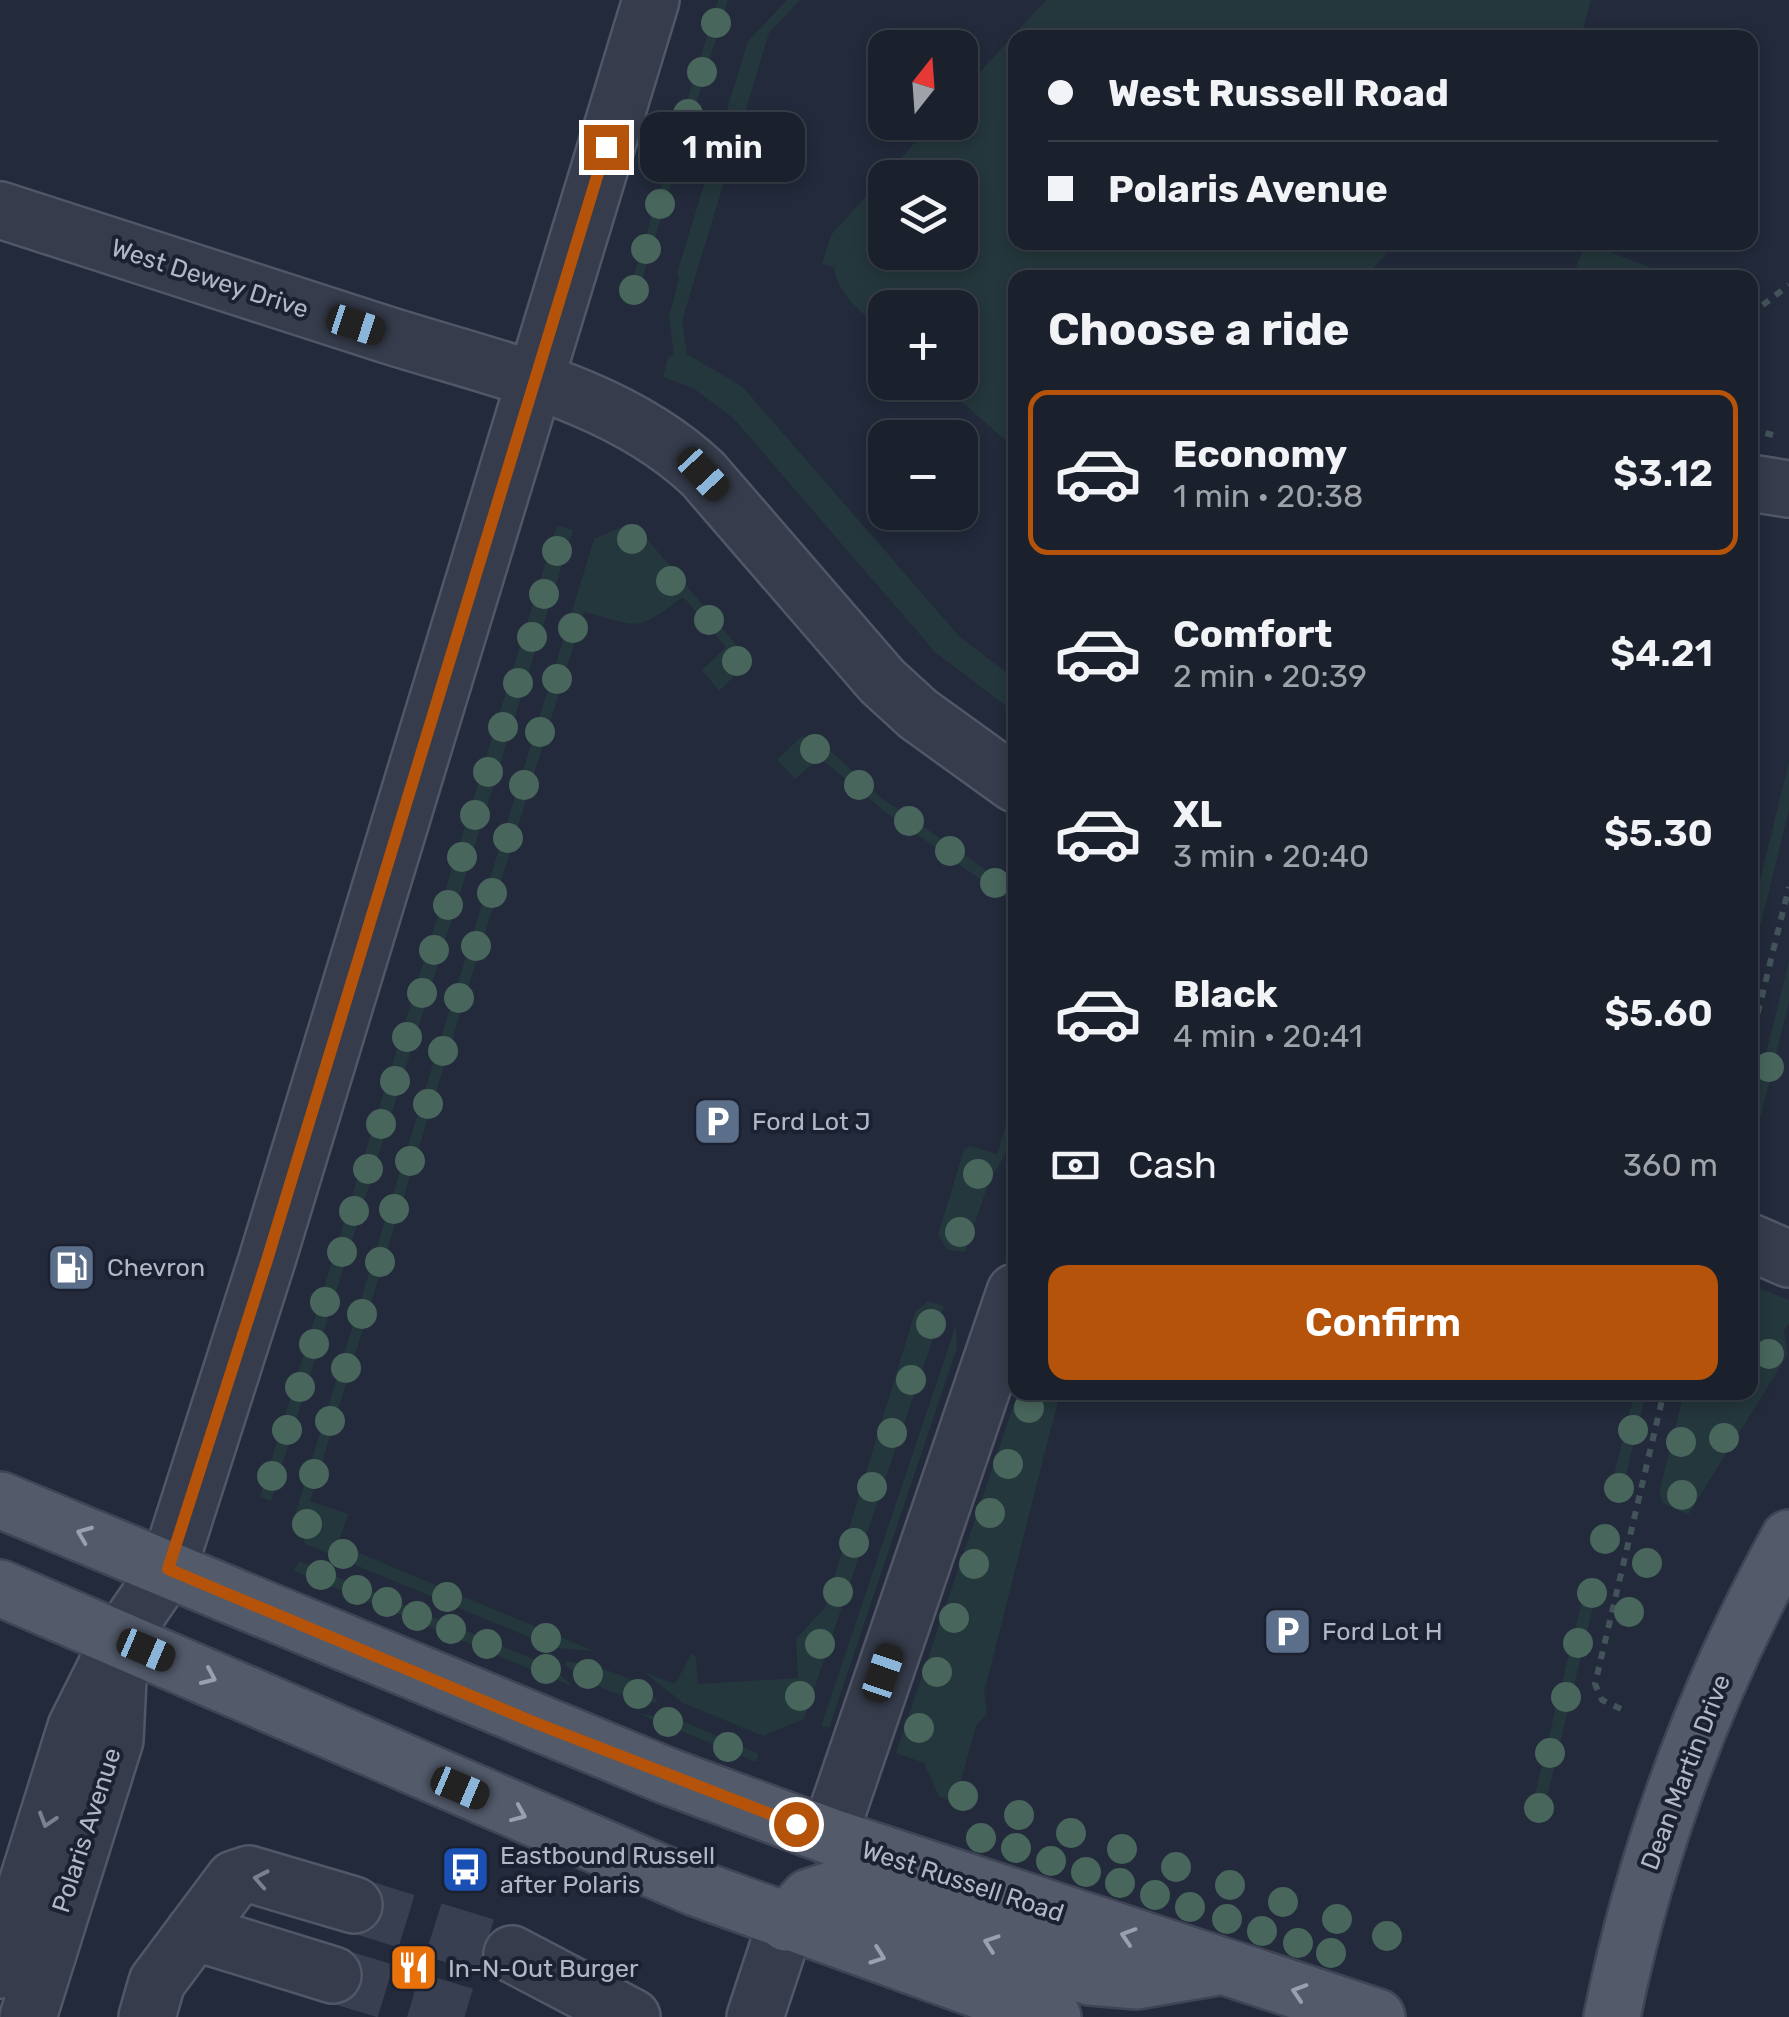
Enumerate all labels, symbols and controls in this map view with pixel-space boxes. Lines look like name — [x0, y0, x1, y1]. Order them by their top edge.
north arrow — [868, 30, 978, 140]
map controls — [868, 30, 978, 530]
text: West Russell Road — [1108, 70, 1449, 116]
callout: 1 min — [641, 112, 806, 182]
route end — [584, 125, 629, 170]
text: 1 min — [682, 128, 763, 166]
button: layers — [868, 160, 978, 270]
text: Polaris Avenue — [1108, 166, 1388, 212]
street label: West Dewey Drive — [108, 233, 312, 324]
button: + — [868, 290, 978, 400]
car — [323, 301, 389, 349]
text: Choose a ride — [1048, 303, 1350, 356]
button: − — [868, 420, 978, 530]
icon: car — [1053, 428, 1143, 518]
text: Economy — [1173, 431, 1347, 477]
car — [672, 442, 734, 506]
text: $3.12 — [1613, 450, 1713, 496]
text: 1 min · 20:38 — [1173, 477, 1363, 515]
icon: car — [1053, 608, 1143, 698]
text: Comfort — [1173, 611, 1332, 657]
text: $4.21 — [1610, 630, 1713, 676]
text: 2 min · 20:39 — [1173, 657, 1367, 695]
icon: car — [1053, 788, 1143, 878]
text: XL — [1173, 791, 1222, 837]
text: $5.30 — [1604, 810, 1713, 856]
text: 3 min · 20:40 — [1173, 837, 1369, 875]
icon: car — [1053, 968, 1143, 1058]
text: Black — [1173, 971, 1278, 1017]
text: $5.60 — [1604, 990, 1713, 1036]
text: 4 min · 20:41 — [1173, 1017, 1363, 1055]
parking icon: Ford Lot J — [691, 1095, 743, 1147]
place label: Ford Lot J — [752, 1107, 871, 1136]
icon: cash — [1048, 1138, 1103, 1193]
text: Cash — [1128, 1142, 1217, 1188]
text: 360 m — [1623, 1146, 1718, 1184]
fuel station icon: Chevron — [46, 1241, 98, 1293]
place label: Chevron — [107, 1253, 205, 1282]
button: Confirm — [1048, 1265, 1718, 1380]
one-way arrow — [76, 1526, 94, 1546]
parking icon: Ford Lot H — [1261, 1605, 1313, 1657]
place label: Ford Lot H — [1322, 1617, 1443, 1646]
car — [113, 1624, 179, 1676]
car — [859, 1640, 907, 1706]
one-way arrow — [199, 1665, 217, 1685]
street label: Dean Martin Drive — [1635, 1670, 1736, 1874]
street label: Polaris Avenue — [46, 1744, 127, 1916]
car — [427, 1762, 493, 1814]
one-way arrow — [509, 1802, 527, 1822]
route start — [774, 1802, 819, 1847]
one-way arrow — [38, 1811, 59, 1828]
street label: West Russell Road — [858, 1835, 1067, 1928]
place label: Eastbound Russell after Polaris — [500, 1841, 715, 1899]
bus stop icon: Eastbound Russell after Polaris — [439, 1843, 491, 1895]
one-way arrow — [253, 1870, 270, 1891]
one-way arrow — [1121, 1927, 1138, 1947]
one-way arrow — [983, 1934, 1000, 1954]
restaurant icon: In-N-Out Burger — [387, 1942, 439, 1994]
one-way arrow — [868, 1944, 885, 1965]
place label: In-N-Out Burger — [448, 1954, 639, 1983]
one-way arrow — [1291, 1983, 1308, 2003]

